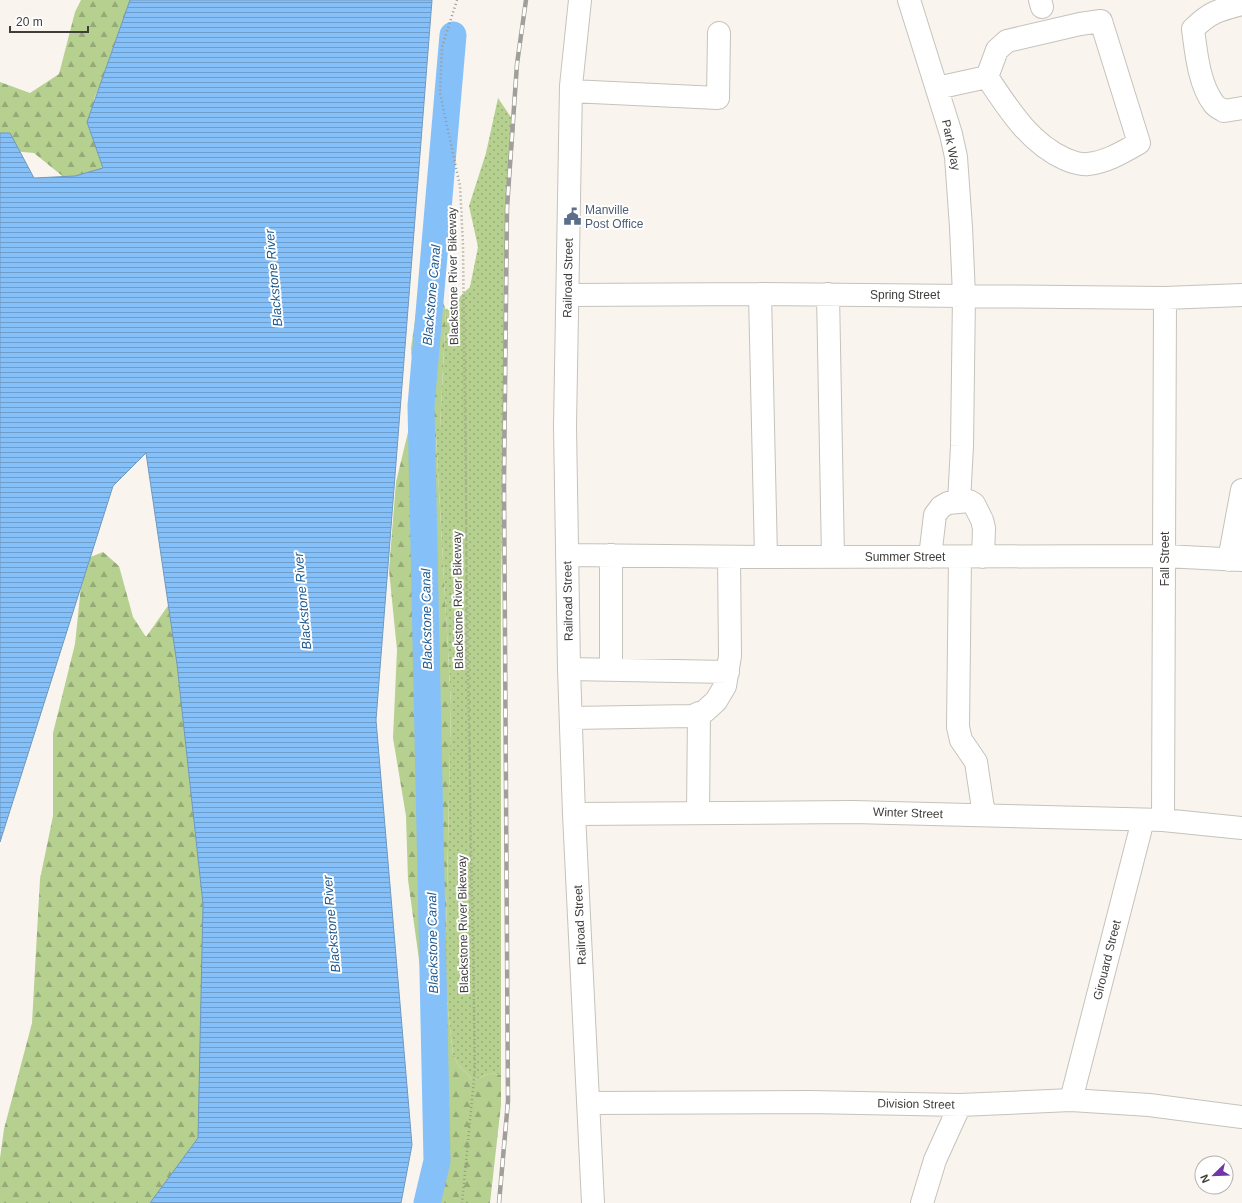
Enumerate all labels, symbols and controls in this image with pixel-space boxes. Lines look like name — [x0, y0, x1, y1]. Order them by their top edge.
scale bar — [10, 8, 88, 34]
text: 20 m — [16, 15, 43, 29]
street label: Park Way — [939, 118, 963, 172]
place label: Manville Post Office — [585, 203, 644, 231]
street label: Blackstone River Bikeway — [445, 207, 461, 345]
public building icon: Manville Post Office — [562, 207, 582, 227]
water label: Blackstone River — [262, 228, 285, 327]
street label: Railroad Street — [560, 237, 576, 318]
water label: Blackstone Canal — [420, 243, 443, 346]
street label: Spring Street — [870, 288, 941, 302]
street label: Blackstone River Bikeway — [450, 531, 466, 669]
street label: Fall Street — [1158, 531, 1172, 586]
street label: Summer Street — [865, 550, 946, 564]
water label: Blackstone River — [291, 551, 314, 650]
street label: Railroad Street — [560, 560, 576, 641]
water label: Blackstone Canal — [418, 567, 435, 670]
street label: Winter Street — [873, 805, 944, 821]
street label: Blackstone River Bikeway — [455, 855, 471, 993]
water label: Blackstone River — [320, 874, 343, 973]
street label: Railroad Street — [571, 884, 589, 965]
water label: Blackstone Canal — [424, 891, 441, 994]
street label: Girouard Street — [1090, 918, 1124, 1001]
street label: Division Street — [877, 1096, 955, 1112]
north arrow — [1194, 1155, 1234, 1195]
text: N — [1198, 1173, 1212, 1185]

